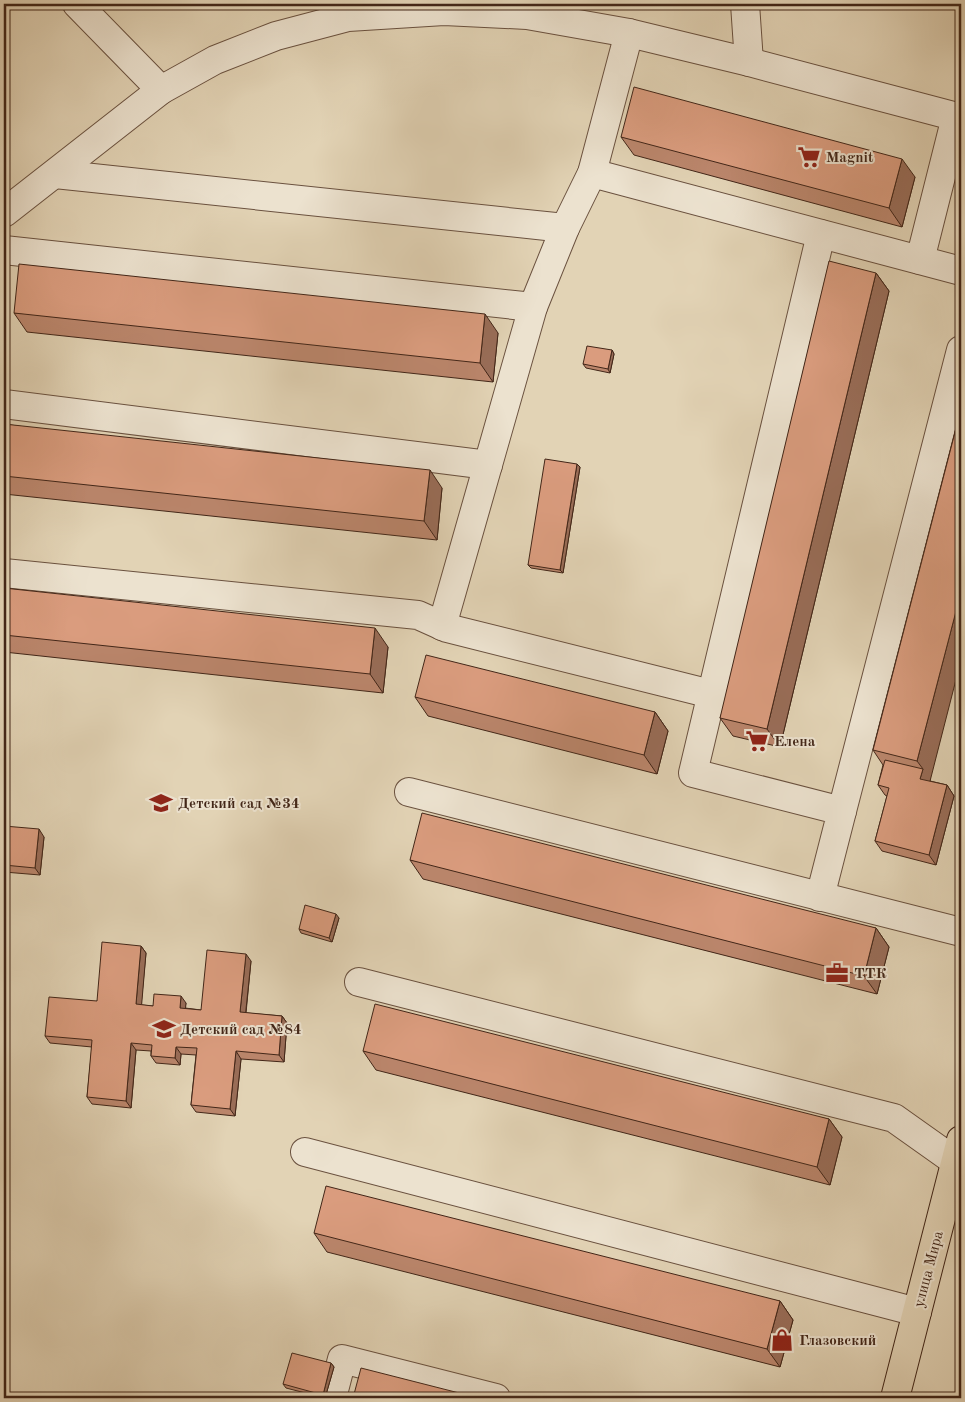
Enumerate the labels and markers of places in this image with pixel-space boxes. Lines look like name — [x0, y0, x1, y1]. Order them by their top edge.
supermarket icon: Magnit — [796, 144, 822, 170]
place label: Magnit — [826, 151, 874, 166]
supermarket icon: Елена — [744, 728, 770, 754]
place label: Елена — [774, 735, 816, 750]
school or university icon: Детский сад №34 — [148, 790, 174, 816]
place label: Детский сад №34 — [178, 797, 300, 812]
office icon: ТТК — [824, 960, 850, 986]
place label: ТТК — [854, 967, 887, 982]
school or university icon: Детский сад №84 — [151, 1016, 177, 1042]
place label: Детский сад №84 — [180, 1023, 302, 1038]
shop icon: Глазовский — [769, 1327, 795, 1353]
place label: Глазовский — [799, 1334, 876, 1349]

